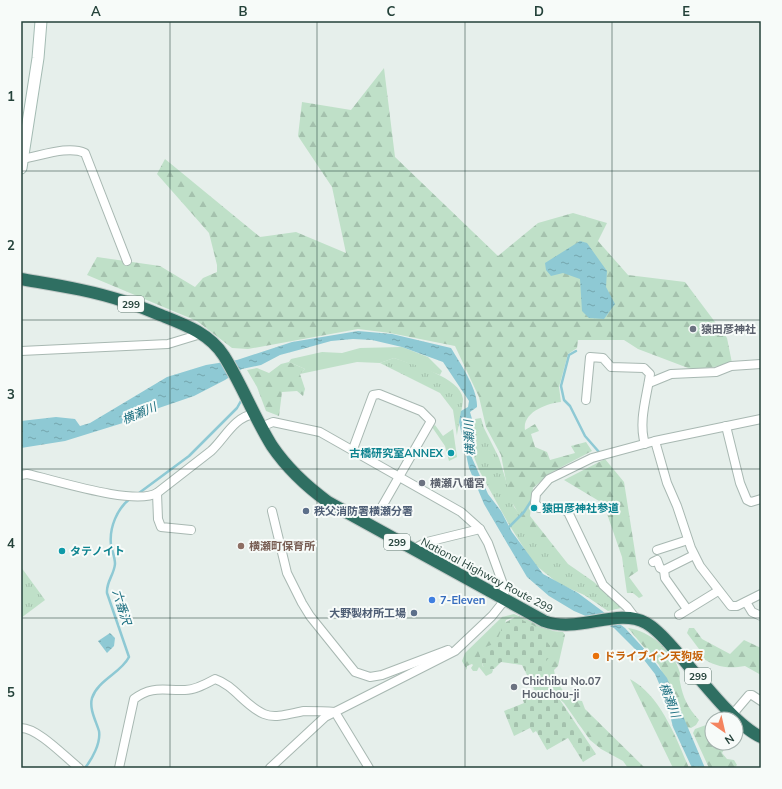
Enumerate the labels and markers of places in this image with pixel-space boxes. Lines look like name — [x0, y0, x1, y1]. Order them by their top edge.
place label: 猿田彦神社 — [701, 322, 756, 336]
marker: 猿田彦神社 — [688, 324, 698, 334]
place label: 古橋研究室ANNEX — [349, 446, 444, 460]
marker: 古橋研究室ANNEX — [446, 448, 456, 458]
place label: 横瀬八幡宮 — [430, 476, 485, 490]
marker: 横瀬八幡宮 — [417, 478, 427, 488]
place label: 猿田彦神社参道 — [542, 501, 619, 515]
marker: 猿田彦神社参道 — [529, 503, 539, 513]
place label: 秩父消防署横瀬分署 — [314, 504, 413, 518]
marker: 秩父消防署横瀬分署 — [301, 506, 311, 516]
place label: 横瀬町保育所 — [249, 539, 315, 553]
marker: 横瀬町保育所 — [236, 541, 246, 551]
place label: タテノイト — [70, 544, 125, 558]
marker: タテノイト — [57, 546, 67, 556]
place label: 7-Eleven — [440, 593, 485, 607]
marker: 7-Eleven — [427, 595, 437, 605]
place label: 大野製材所工場 — [329, 606, 406, 620]
marker: 大野製材所工場 — [409, 608, 419, 618]
place label: ドライブイン天狗坂 — [604, 649, 703, 663]
marker: ドライブイン天狗坂 — [591, 651, 601, 661]
place label: Chichibu No.07 Houchou-ji — [522, 674, 601, 701]
marker: Chichibu No.07 Houchou-ji — [509, 682, 519, 692]

